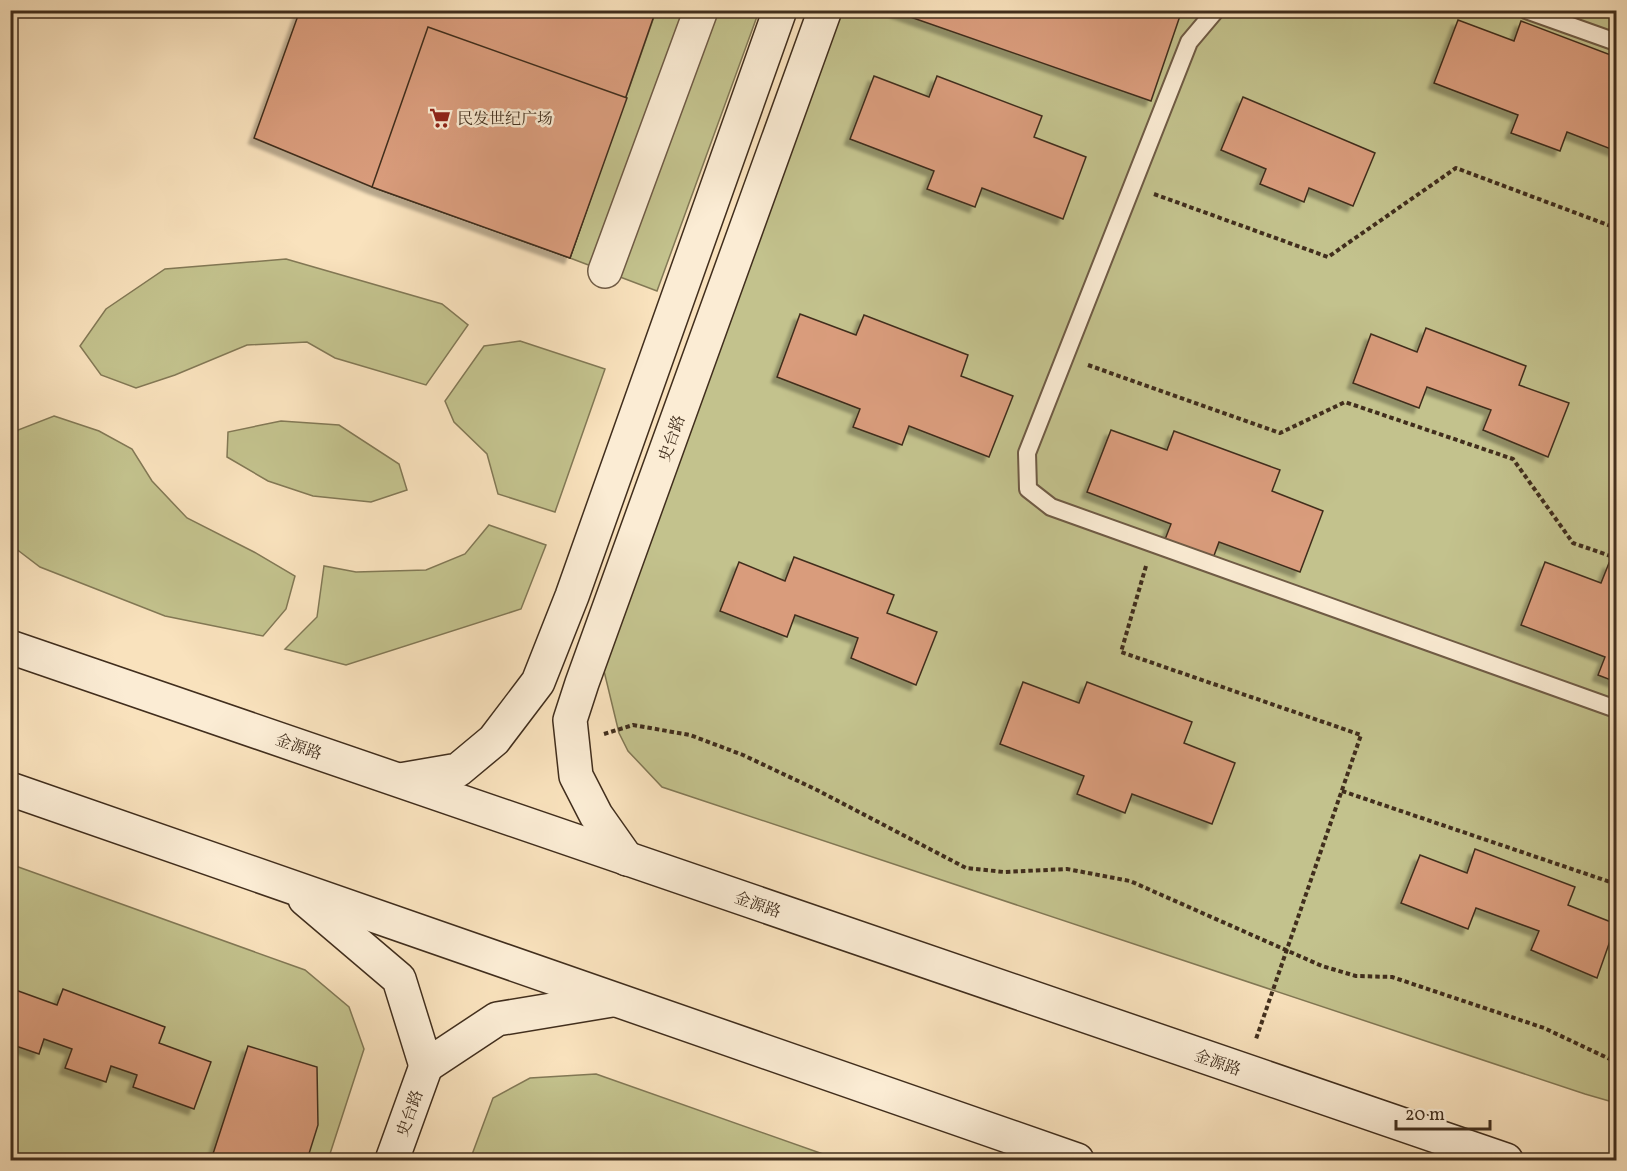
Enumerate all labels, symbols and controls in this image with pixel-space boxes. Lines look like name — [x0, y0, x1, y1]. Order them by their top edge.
supermarket icon: 民发世纪广场 — [428, 106, 452, 130]
place label: 民发世纪广场 — [457, 109, 553, 131]
street label: 史台路 — [654, 412, 691, 465]
street label: 金源路 — [272, 730, 325, 766]
street label: 金源路 — [731, 888, 784, 924]
street label: 金源路 — [1191, 1046, 1244, 1082]
street label: 史台路 — [392, 1087, 429, 1140]
scale bar — [1396, 1093, 1490, 1131]
text: 20 m — [1405, 1103, 1445, 1128]

